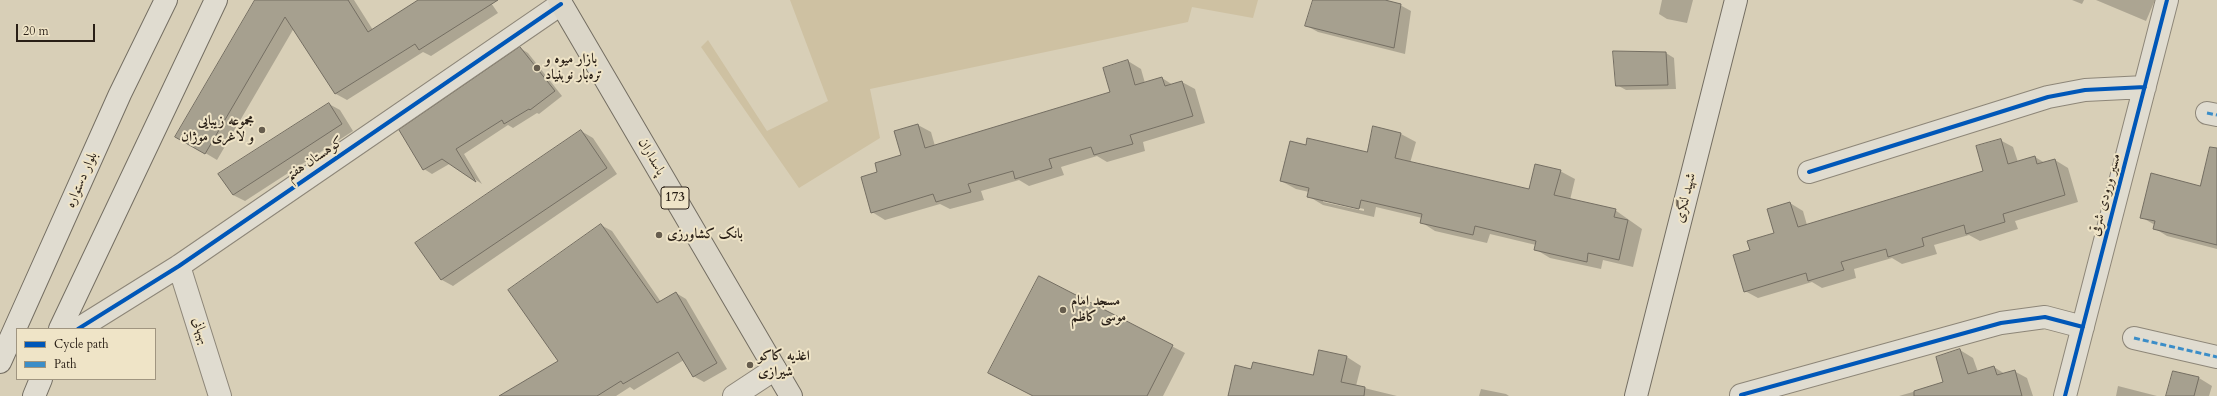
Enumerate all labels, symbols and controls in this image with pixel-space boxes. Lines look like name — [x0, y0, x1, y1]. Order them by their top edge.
scale bar — [18, 16, 97, 42]
text: 20 m — [23, 23, 49, 39]
place label: بازار میوه و تره‌بار نوبنیاد — [545, 52, 602, 84]
marker: بازار میوه و تره‌بار نوبنیاد — [532, 63, 542, 73]
place label: مجموعه زیبایی و لاغری موژان — [181, 114, 254, 146]
marker: مجموعه زیبایی و لاغری موژان — [257, 125, 267, 135]
street label: کوهستان هفتم — [283, 134, 347, 184]
street label: پاسداران — [634, 135, 668, 179]
street label: بلوار دستواره — [62, 149, 102, 211]
street label: مسیر ورودی شرقی — [2087, 152, 2125, 238]
street label: شهید لنگری — [1672, 171, 1700, 225]
road number: 173 — [661, 187, 689, 209]
place label: بانک کشاورزی — [667, 227, 743, 243]
marker: بانک کشاورزی — [654, 230, 664, 240]
place label: مسجد امام موسی کاظم — [1071, 294, 1126, 326]
marker: مسجد امام موسی کاظم — [1058, 305, 1068, 315]
street label: بهبهانی — [188, 315, 212, 347]
legend — [16, 328, 156, 380]
text: Cycle path — [54, 336, 109, 352]
place label: اغذیه کاکو شیرازی — [758, 349, 810, 382]
text: Path — [54, 356, 77, 372]
marker: اغذیه کاکو شیرازی — [745, 360, 755, 370]

